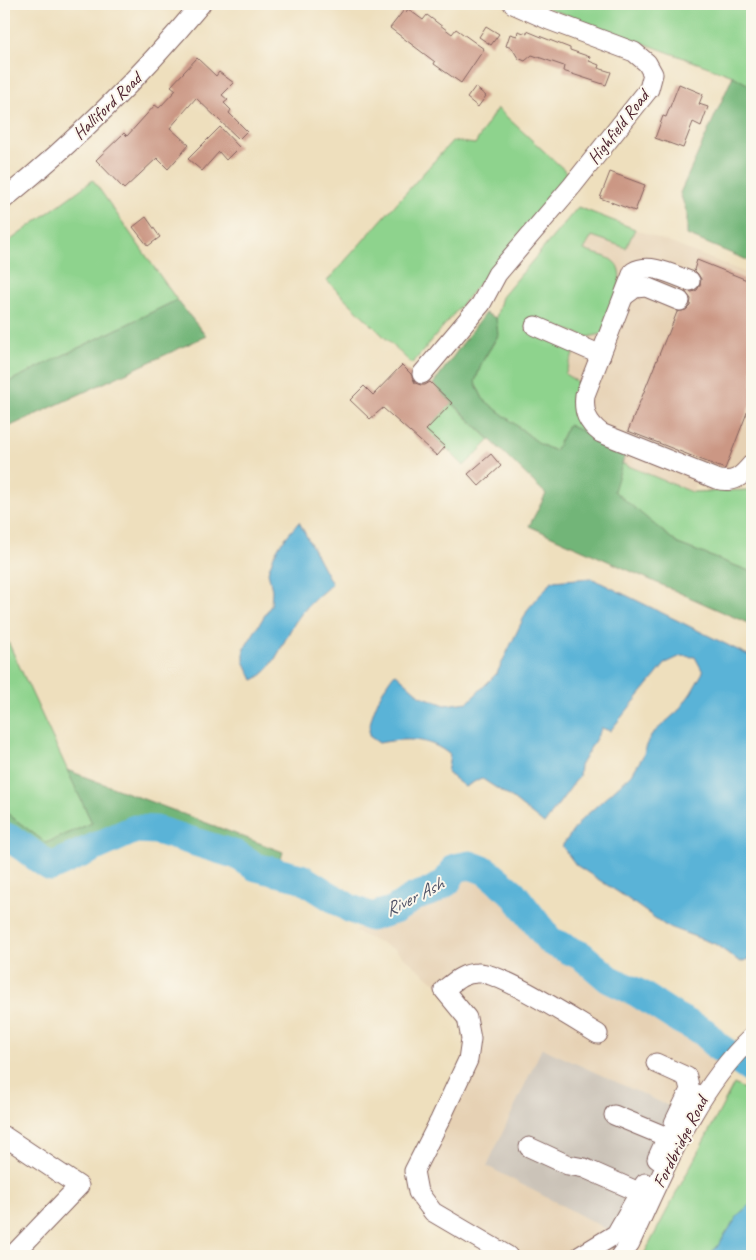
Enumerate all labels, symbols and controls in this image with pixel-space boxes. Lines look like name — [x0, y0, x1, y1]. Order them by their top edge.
street label: Halliford Road — [68, 66, 148, 144]
street label: Highfield Road — [582, 83, 655, 168]
water label: River Ash — [381, 871, 449, 922]
street label: Fordbridge Road — [648, 1090, 714, 1191]

